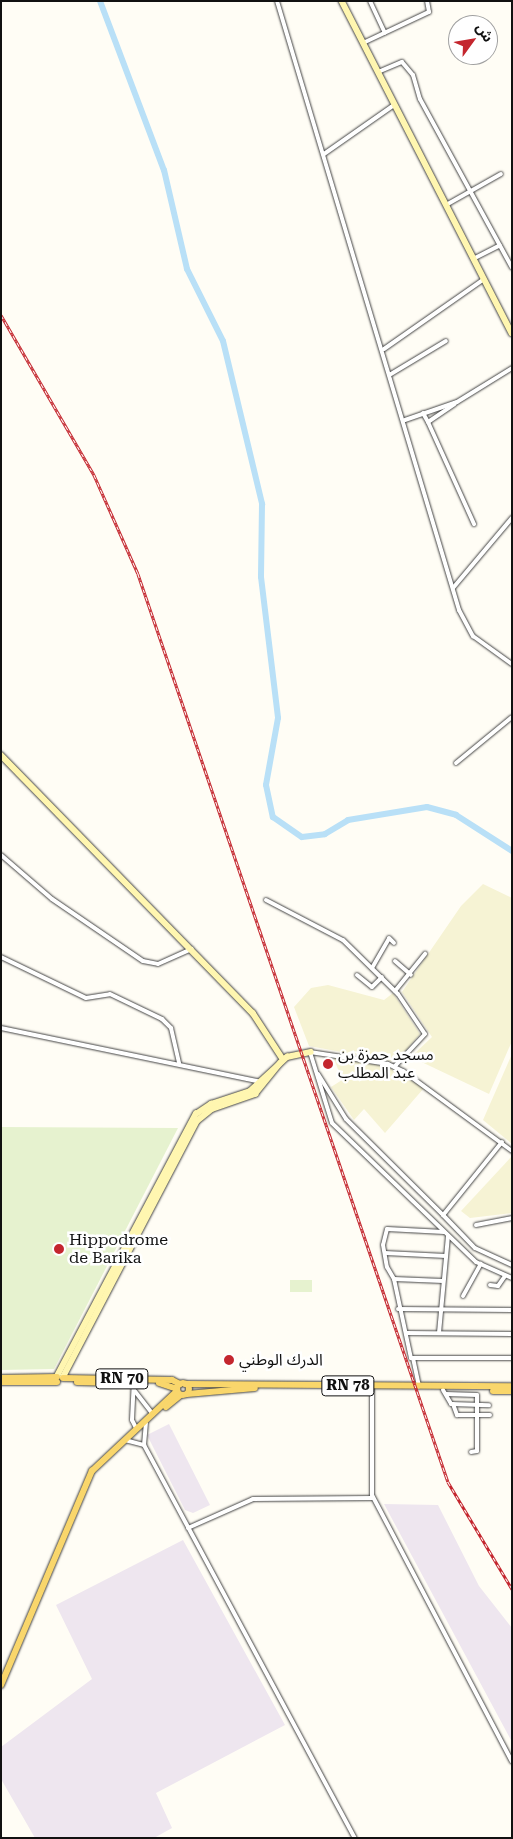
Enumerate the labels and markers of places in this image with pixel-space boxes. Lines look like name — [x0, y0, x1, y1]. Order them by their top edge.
place label: مسجد حمزة بن عبد المطلب — [338, 1045, 434, 1083]
marker: مسجد حمزة بن عبد المطلب — [322, 1058, 334, 1070]
place label: Hippodrome de Barika — [69, 1230, 168, 1268]
marker: Hippodrome de Barika — [53, 1243, 65, 1255]
place label: الدرك الوطني — [239, 1350, 323, 1370]
marker: الدرك الوطني — [223, 1354, 235, 1366]

